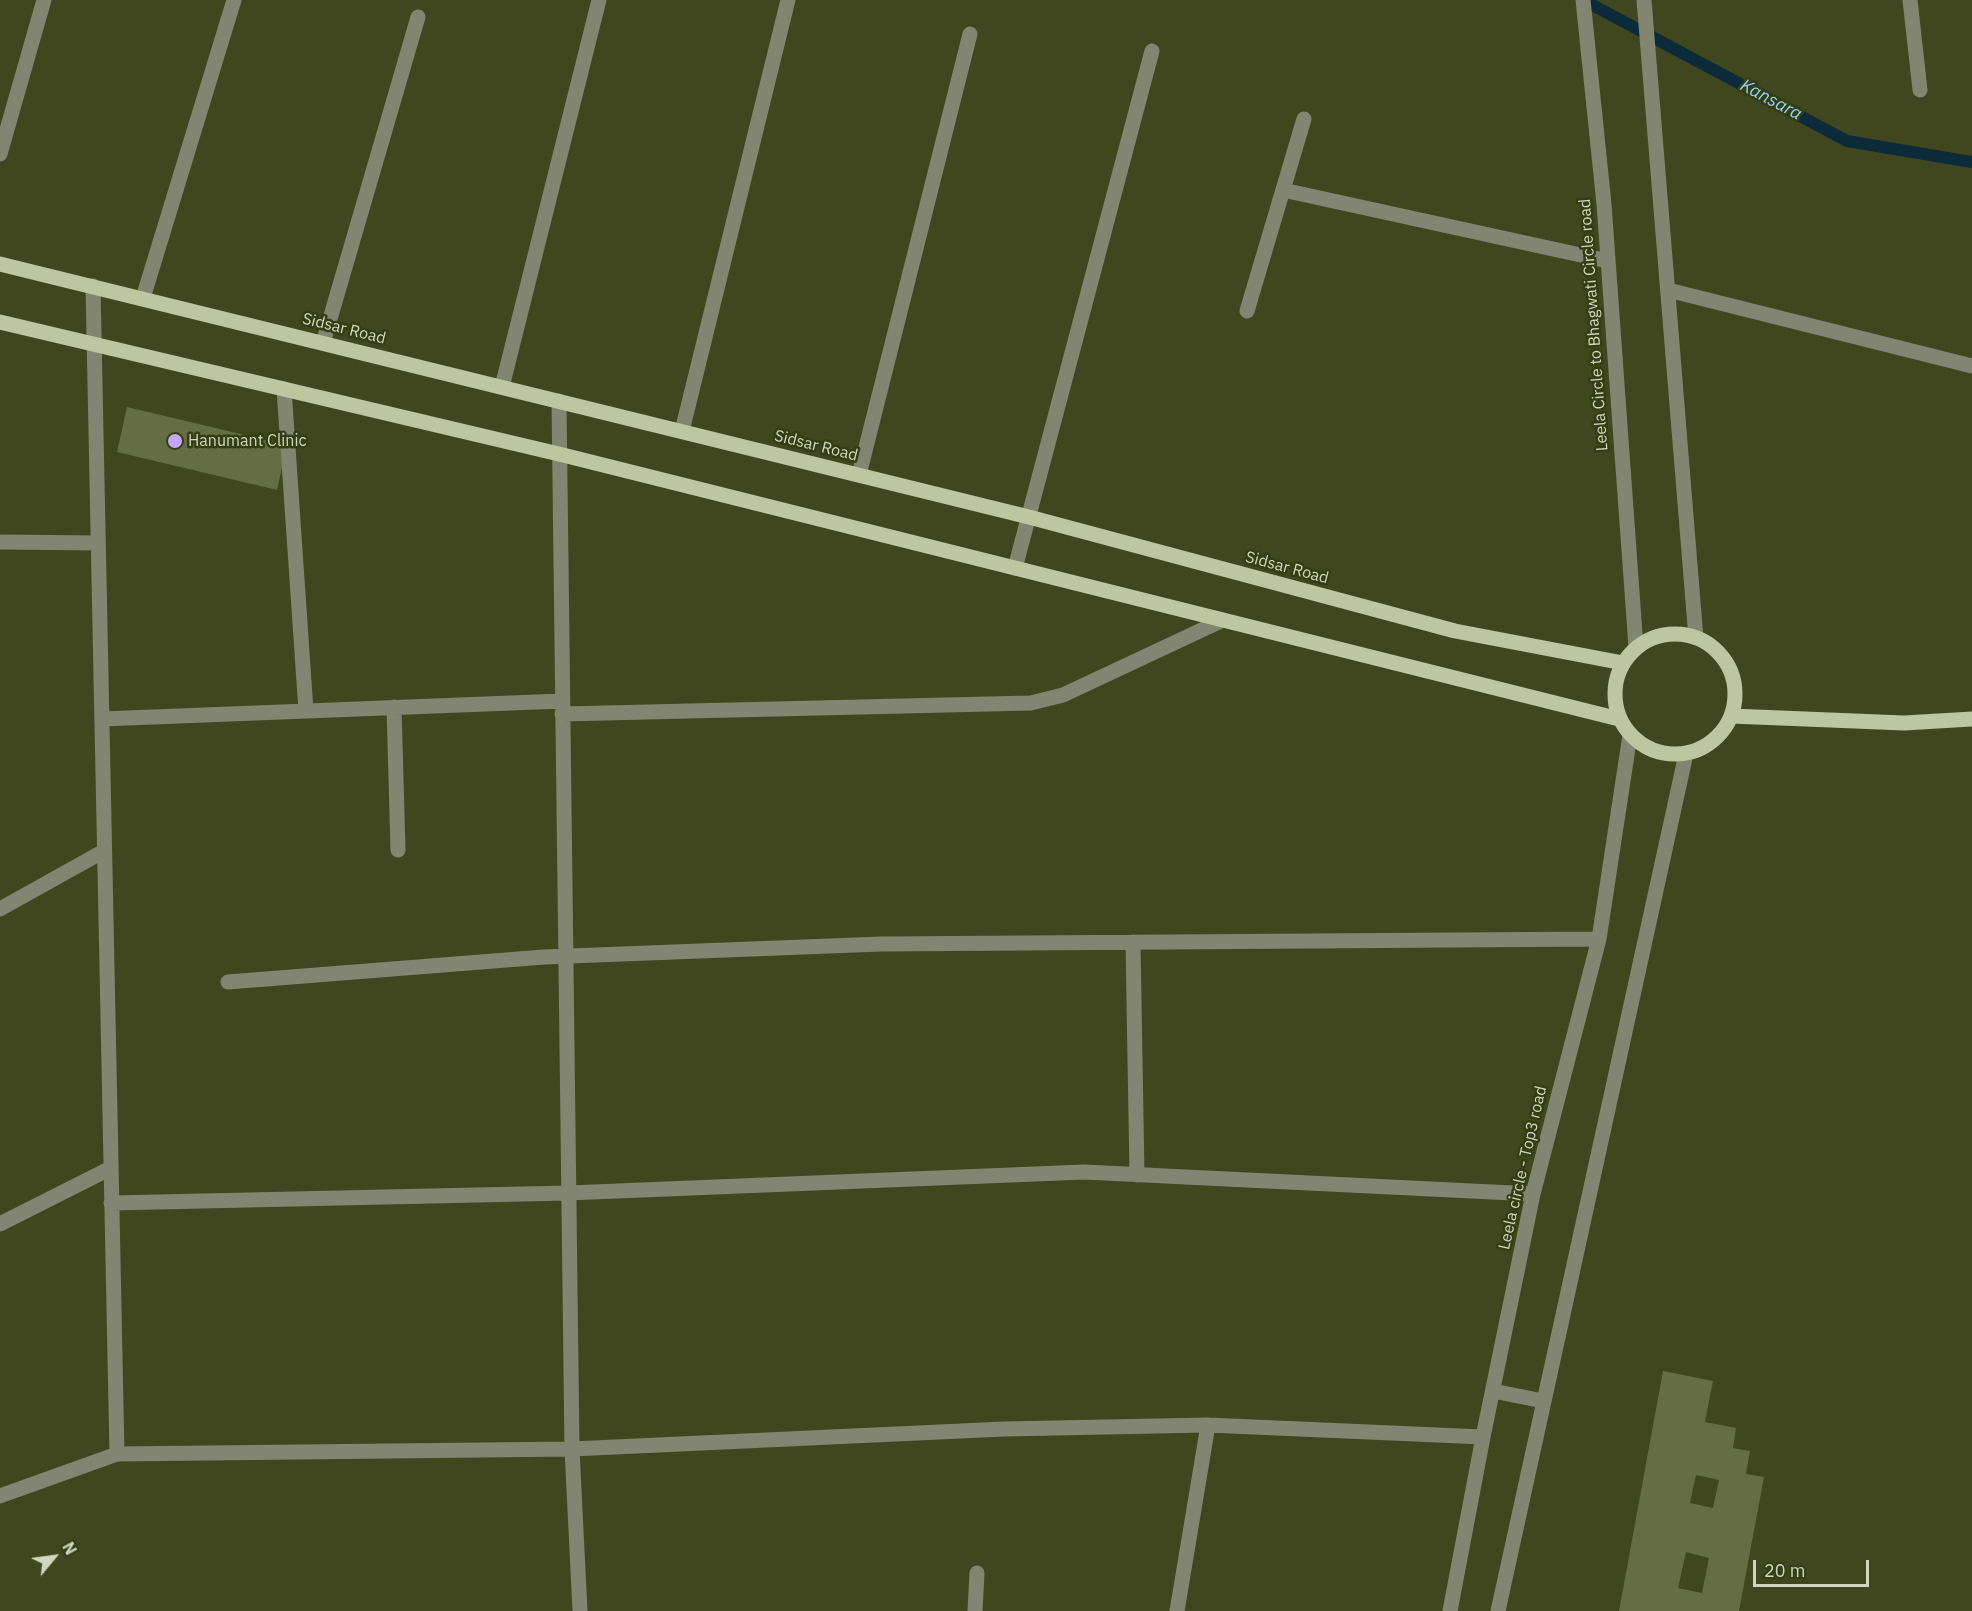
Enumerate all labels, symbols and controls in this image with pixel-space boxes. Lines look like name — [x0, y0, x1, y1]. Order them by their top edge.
water label: Kansara — [1736, 75, 1806, 125]
street label: Leela Circle to Bhagwati Circle road — [1576, 198, 1612, 452]
street label: Sidsar Road — [300, 309, 388, 349]
street label: Sidsar Road — [772, 426, 860, 466]
place label: Hanumant Clinic — [188, 431, 306, 451]
marker: Hanumant Clinic — [166, 432, 184, 450]
street label: Sidsar Road — [1243, 548, 1331, 588]
street label: Leela circle - Top3 road — [1495, 1084, 1551, 1252]
north arrow — [24, 1527, 84, 1587]
text: N — [58, 1538, 81, 1558]
scale bar — [1756, 1548, 1872, 1586]
text: 20 m — [1764, 1559, 1806, 1582]

